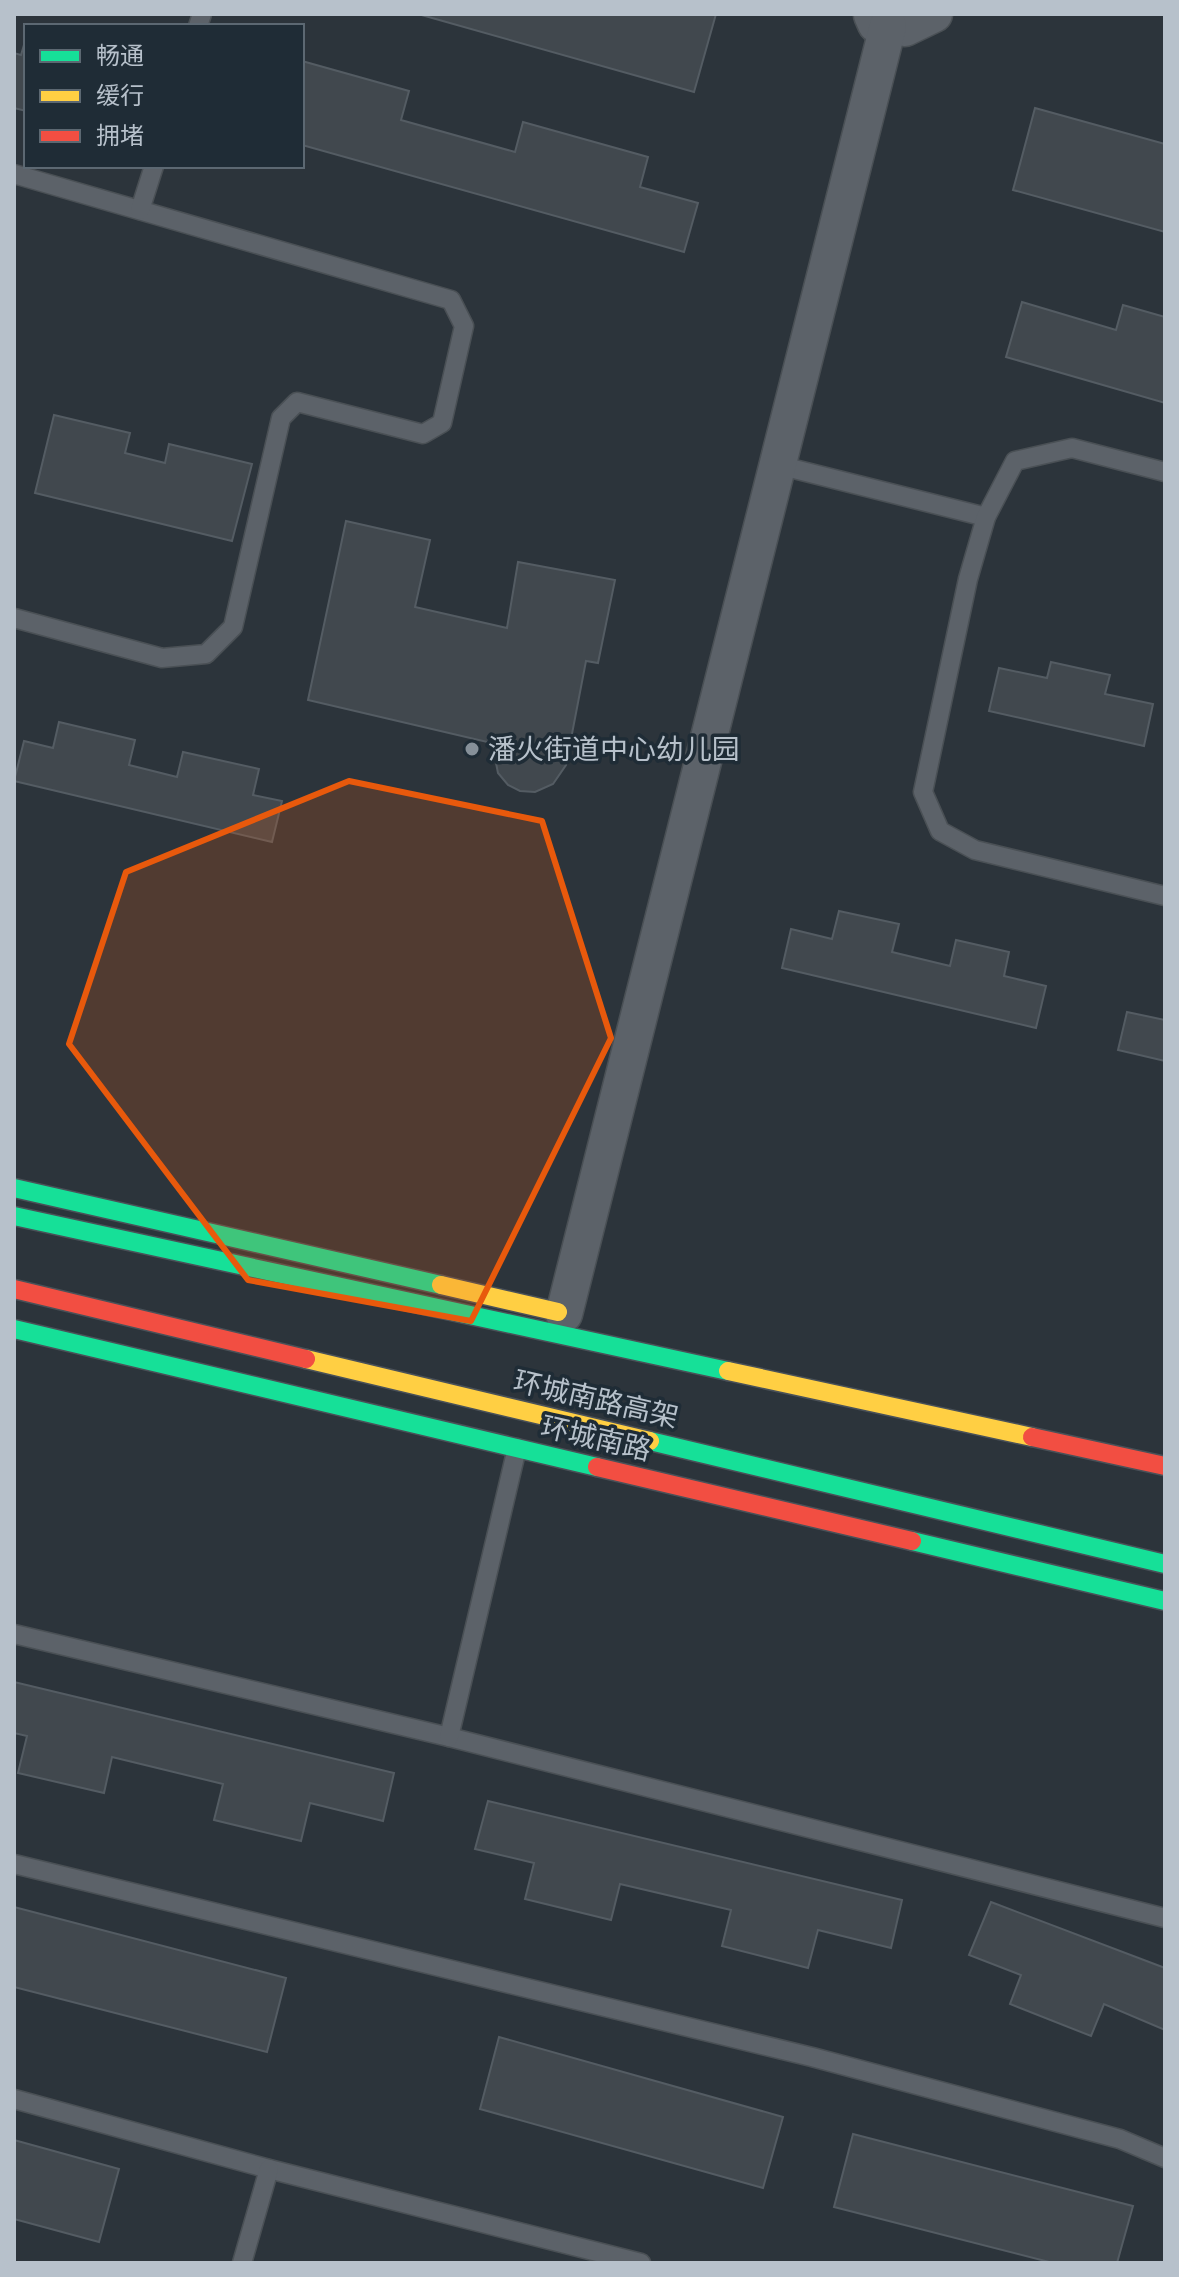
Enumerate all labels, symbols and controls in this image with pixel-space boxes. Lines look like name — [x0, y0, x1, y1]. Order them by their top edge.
legend — [24, 24, 304, 168]
text: 畅通 — [96, 40, 144, 69]
text: 缓行 — [96, 80, 144, 109]
text: 拥堵 — [96, 120, 144, 149]
place label: 潘火街道中心幼儿园 — [488, 731, 740, 765]
marker: 潘火街道中心幼儿园 — [463, 740, 481, 758]
street label: 环城南路高架 — [511, 1363, 682, 1433]
street label: 环城南路 — [538, 1408, 655, 1466]

